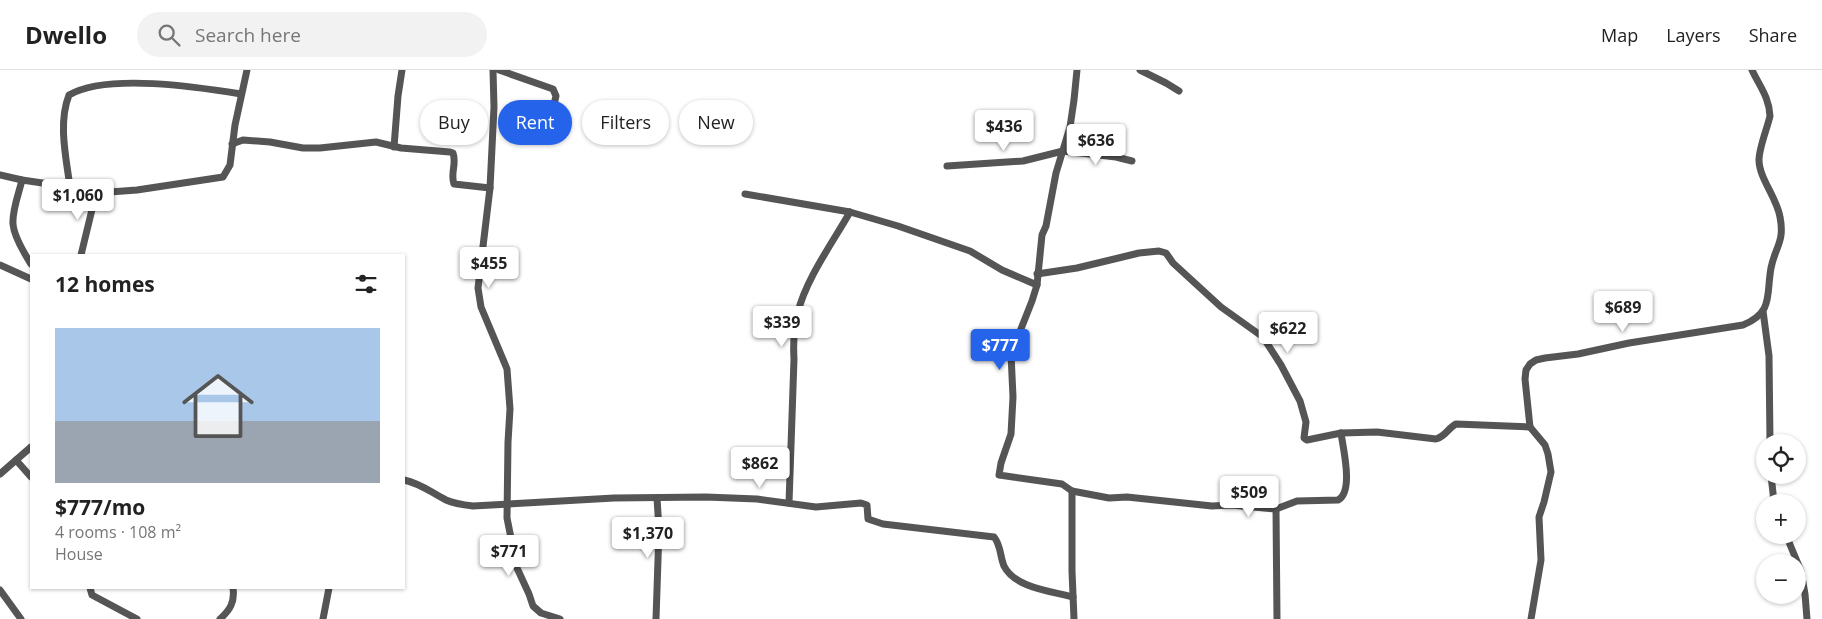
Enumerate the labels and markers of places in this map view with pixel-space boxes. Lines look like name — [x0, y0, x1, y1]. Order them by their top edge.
pin: $436 — [974, 109, 1034, 152]
pin: $636 — [1066, 124, 1126, 166]
pin: $1,060 — [37, 178, 119, 221]
pin: $455 — [459, 246, 519, 289]
pin: $689 — [1593, 290, 1653, 333]
pin: $339 — [752, 306, 812, 348]
pin: $622 — [1258, 312, 1318, 354]
pin: $777 — [970, 328, 1030, 371]
pin: $862 — [730, 446, 790, 489]
pin: $509 — [1219, 476, 1279, 518]
pin: $1,370 — [607, 516, 689, 559]
pin: $771 — [479, 534, 539, 577]

